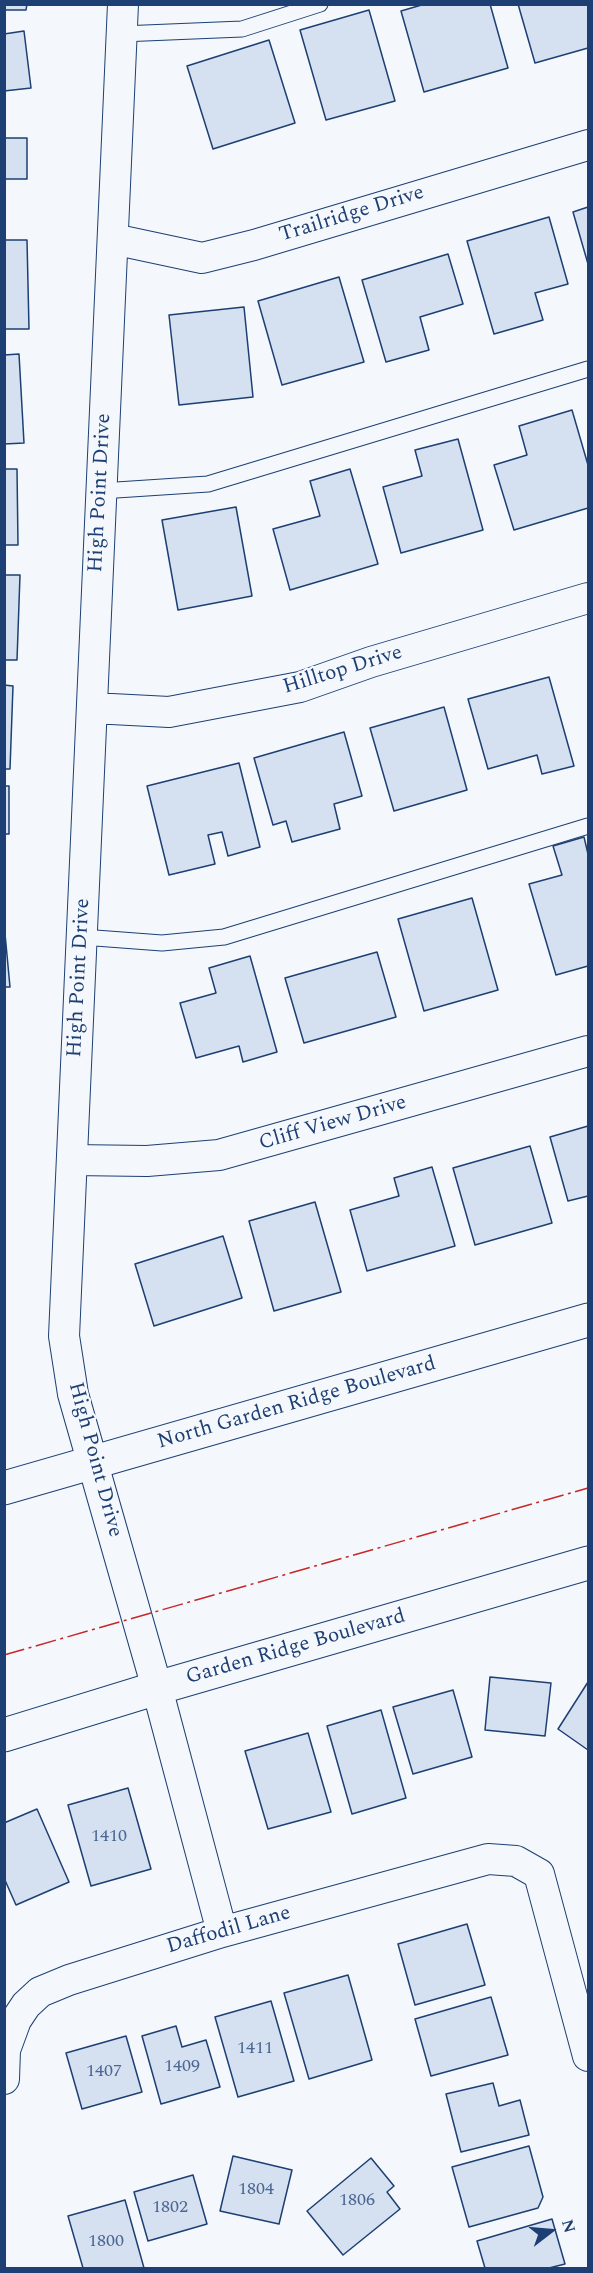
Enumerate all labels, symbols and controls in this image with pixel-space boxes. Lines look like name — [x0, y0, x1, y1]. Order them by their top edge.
street label: Trailridge Drive — [277, 181, 427, 249]
street label: High Point Drive — [84, 413, 118, 573]
street label: Hilltop Drive — [280, 641, 406, 701]
street label: High Point Drive — [63, 898, 97, 1058]
street label: Cliff View Drive — [256, 1091, 410, 1157]
street label: North Garden Ridge Boulevard — [155, 1352, 439, 1456]
street label: High Point Drive — [61, 1380, 127, 1540]
street label: Garden Ridge Boulevard — [183, 1605, 409, 1691]
house number: 1410 — [91, 1826, 127, 1848]
street label: Daffodil Lane — [164, 1901, 294, 1961]
house number: 1411 — [237, 2038, 273, 2060]
house number: 1409 — [164, 2056, 200, 2078]
house number: 1407 — [86, 2061, 122, 2083]
house number: 1804 — [238, 2179, 274, 2201]
house number: 1806 — [339, 2190, 375, 2212]
house number: 1802 — [152, 2197, 188, 2219]
north arrow — [521, 2201, 581, 2261]
text: N — [555, 2216, 582, 2236]
house number: 1800 — [88, 2231, 124, 2253]

